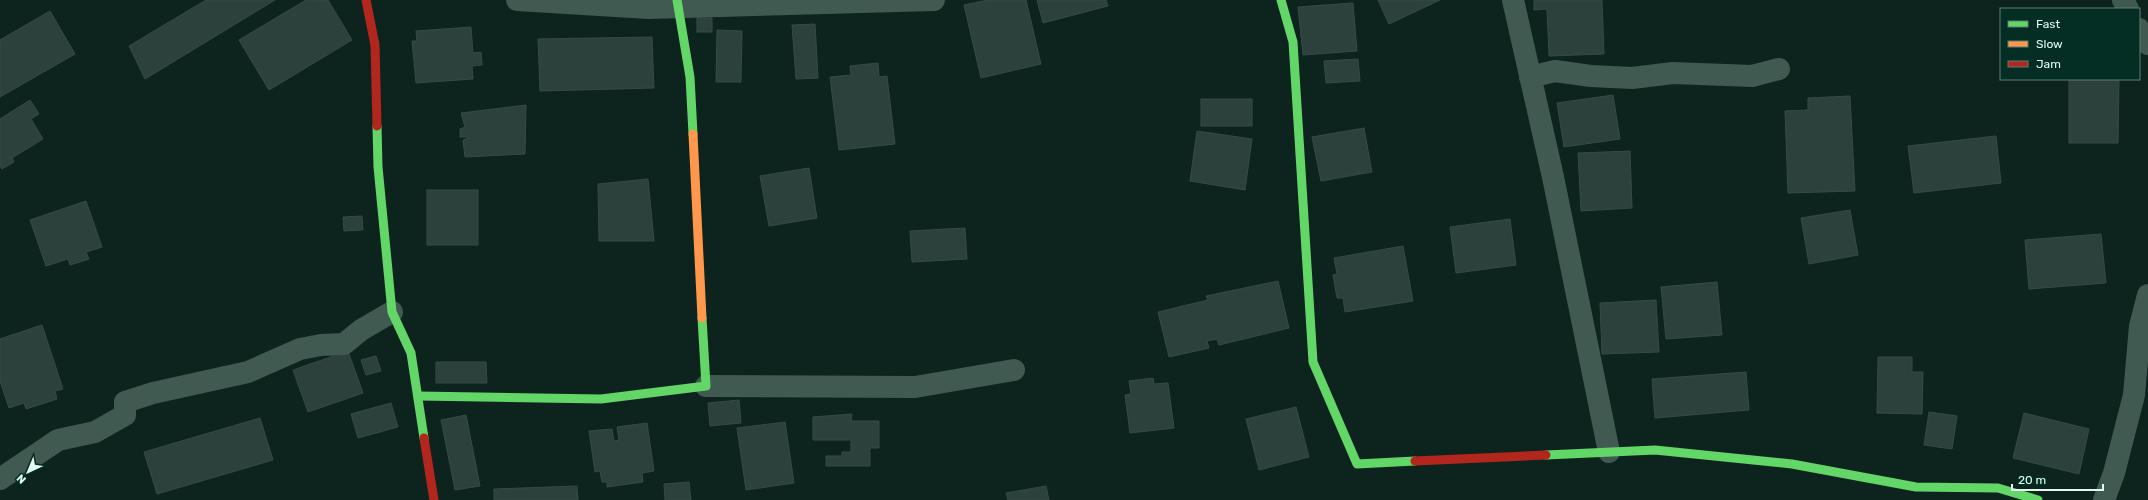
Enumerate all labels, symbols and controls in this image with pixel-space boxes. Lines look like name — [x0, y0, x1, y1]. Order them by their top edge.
legend — [2000, 8, 2140, 80]
text: Fast — [2036, 17, 2060, 31]
text: Slow — [2036, 37, 2063, 51]
text: Jam — [2036, 57, 2061, 71]
north arrow — [8, 452, 48, 492]
scale bar — [2012, 466, 2103, 492]
text: N — [14, 471, 29, 486]
text: 20 m — [2018, 473, 2046, 487]

